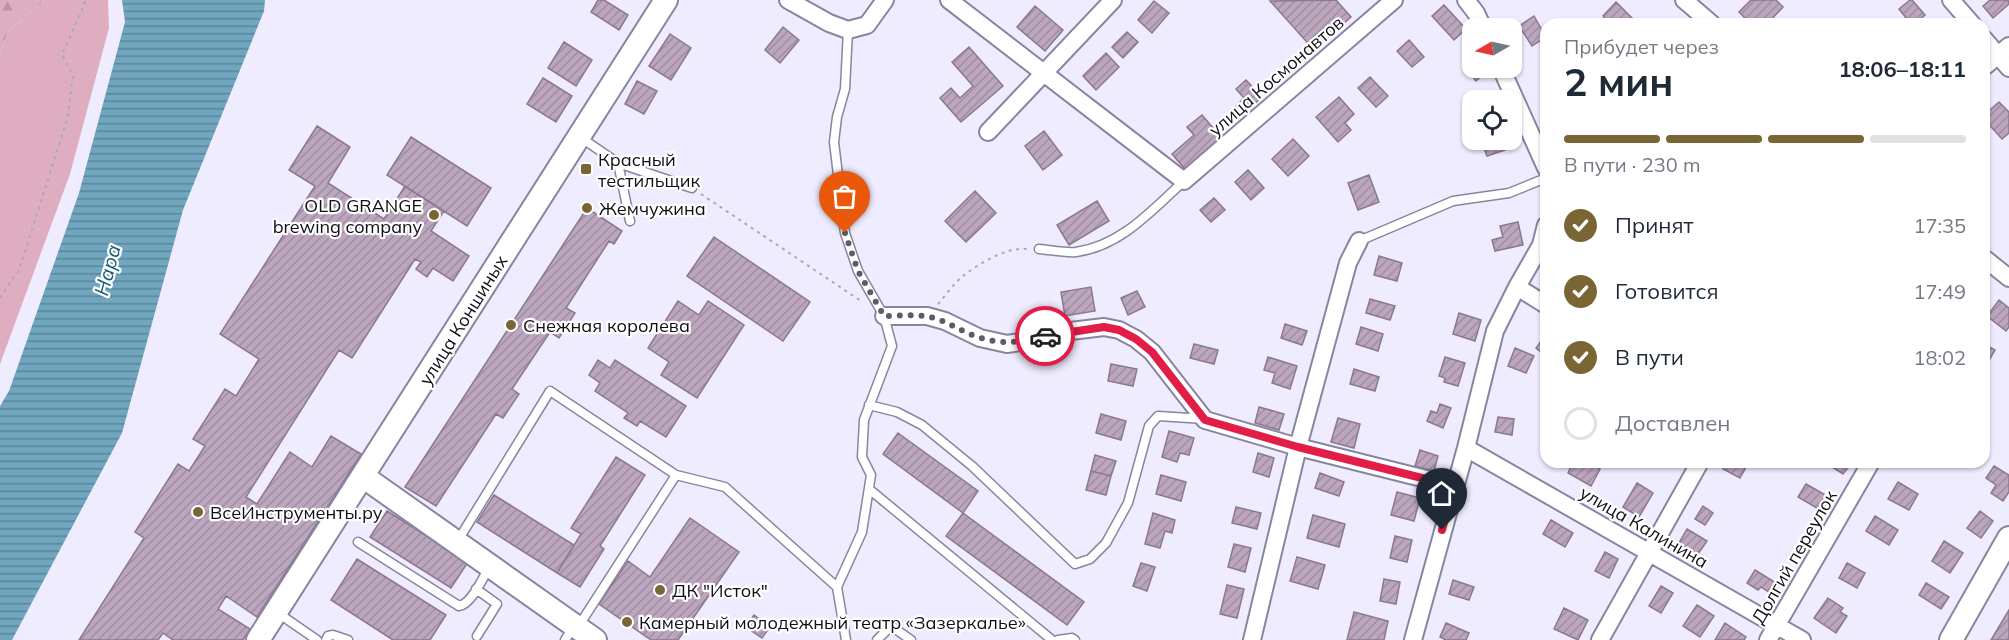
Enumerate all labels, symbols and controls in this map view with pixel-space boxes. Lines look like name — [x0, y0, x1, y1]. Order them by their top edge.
street label: улица Космонавтов — [1204, 11, 1348, 141]
north arrow — [1462, 18, 1522, 78]
map controls — [1462, 18, 1522, 150]
text: Прибудет через — [1564, 34, 1719, 59]
text: 18:06–18:11 — [1838, 55, 1966, 83]
text: 2 мин — [1564, 57, 1673, 106]
button: locate — [1462, 90, 1522, 150]
place label: Красный тестильщик — [598, 148, 700, 192]
text: В пути · 230 m — [1564, 152, 1700, 177]
marker: Красный тестильщик — [579, 162, 593, 176]
pin — [819, 171, 870, 233]
icon: bag — [828, 180, 861, 213]
place label: OLD GRANGE brewing company — [273, 194, 422, 238]
place label: Жемчужина — [599, 197, 706, 220]
marker: Жемчужина — [580, 201, 594, 215]
marker: OLD GRANGE brewing company — [427, 208, 441, 222]
icon: check — [1564, 209, 1597, 242]
text: Принят — [1615, 211, 1694, 239]
text: 17:35 — [1913, 213, 1966, 238]
water label: Нара — [88, 242, 126, 298]
street label: улица Коншиных — [414, 250, 512, 389]
icon: check — [1564, 275, 1597, 308]
text: Готовится — [1615, 277, 1719, 305]
text: 17:49 — [1913, 279, 1966, 304]
courier — [1015, 306, 1075, 366]
place label: Снежная королева — [523, 314, 690, 337]
marker: Снежная королева — [504, 318, 518, 332]
icon: car — [1029, 320, 1062, 353]
icon: check — [1564, 341, 1597, 374]
text: В пути — [1615, 343, 1684, 371]
text: 18:02 — [1913, 345, 1966, 370]
text: Доставлен — [1615, 409, 1731, 437]
pin — [1416, 468, 1467, 530]
icon: home — [1425, 477, 1458, 510]
street label: улица Калинина — [1576, 481, 1712, 573]
street label: Долгий переулок — [1746, 486, 1842, 628]
place label: ВсеИнструменты.ру — [210, 501, 383, 524]
marker: ВсеИнструменты.ру — [191, 505, 205, 519]
place label: ДК "Исток" — [672, 579, 768, 602]
marker: ДК "Исток" — [653, 583, 667, 597]
place label: Камерный молодежный театр «Зазеркалье» — [639, 611, 1026, 634]
marker: Камерный молодежный театр «Зазеркалье» — [620, 615, 634, 629]

